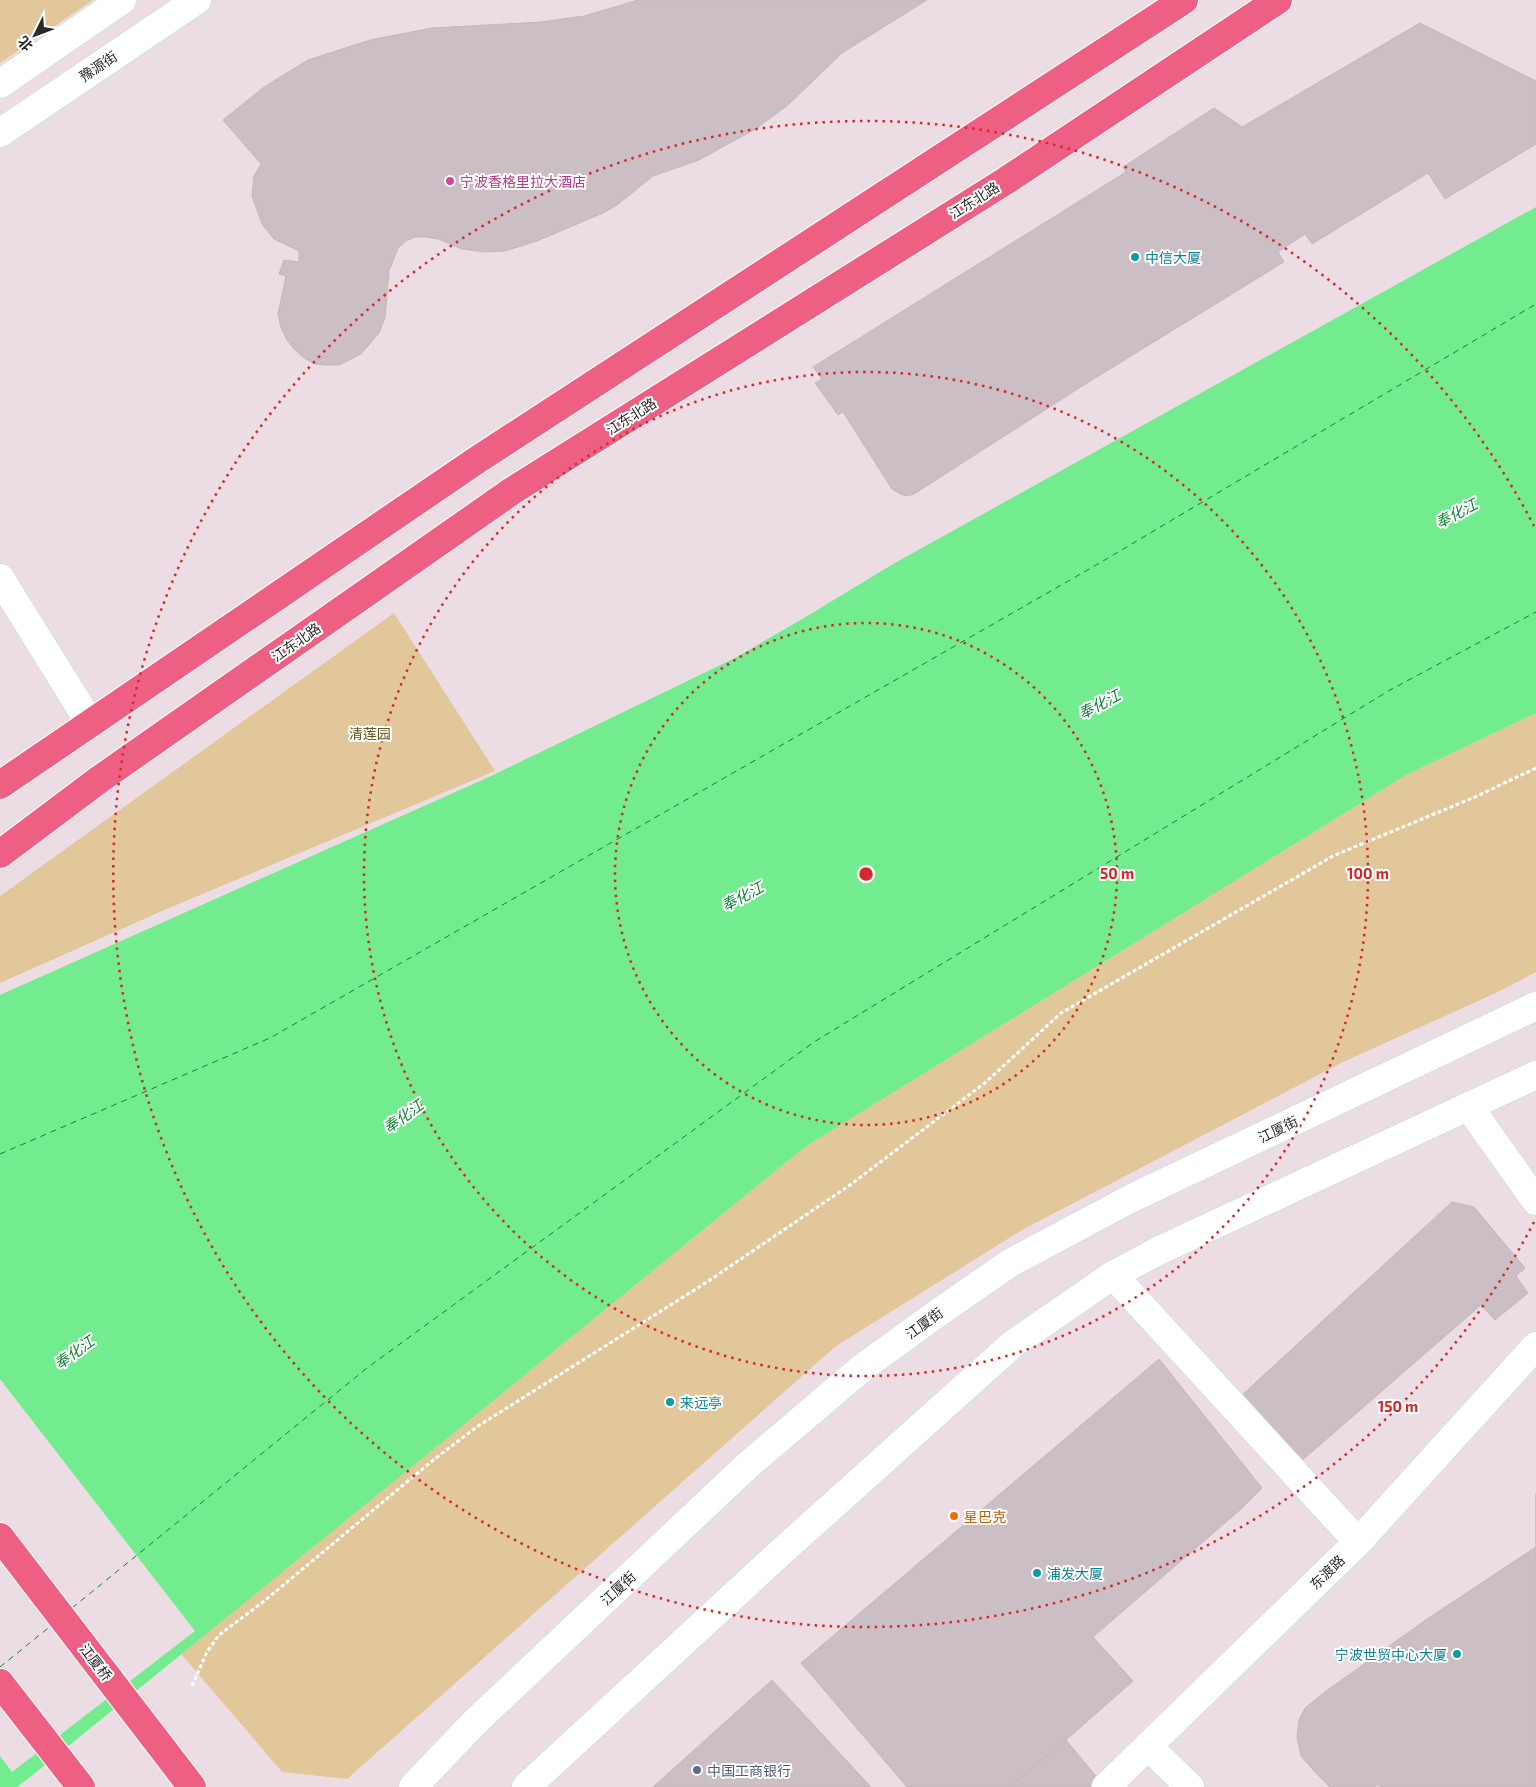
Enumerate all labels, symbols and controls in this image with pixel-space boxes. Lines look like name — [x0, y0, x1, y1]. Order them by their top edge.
north arrow — [10, 10, 60, 60]
text: 北 — [14, 33, 36, 55]
street label: 豫源街 — [76, 47, 120, 85]
place label: 宁波香格里拉大酒店 — [460, 173, 586, 190]
marker: 宁波香格里拉大酒店 — [444, 175, 456, 187]
street label: 江东北路 — [946, 178, 1002, 222]
place label: 中信大厦 — [1145, 249, 1201, 266]
marker: 中信大厦 — [1129, 251, 1141, 263]
street label: 江东北路 — [603, 394, 659, 438]
water label: 奉化江 — [1432, 494, 1482, 532]
street label: 江东北路 — [268, 619, 324, 665]
water label: 奉化江 — [1075, 685, 1125, 723]
park label: 清莲园 — [349, 725, 391, 742]
text: 50 m — [1100, 864, 1134, 882]
text: 100 m — [1347, 864, 1389, 882]
centre of rings — [857, 865, 875, 883]
water label: 奉化江 — [718, 877, 768, 915]
water label: 奉化江 — [380, 1094, 428, 1137]
street label: 江厦街 — [1255, 1112, 1301, 1146]
street label: 江厦街 — [902, 1304, 946, 1342]
water label: 奉化江 — [51, 1330, 99, 1373]
place label: 来远亭 — [680, 1394, 722, 1411]
marker: 来远亭 — [664, 1396, 676, 1408]
text: 150 m — [1378, 1397, 1418, 1415]
place label: 星巴克 — [964, 1508, 1006, 1525]
marker: 星巴克 — [948, 1510, 960, 1522]
street label: 东渡路 — [1306, 1551, 1348, 1593]
place label: 浦发大厦 — [1047, 1565, 1103, 1582]
street label: 江厦街 — [597, 1567, 639, 1609]
marker: 浦发大厦 — [1031, 1567, 1043, 1579]
street label: 江厦桥 — [76, 1640, 116, 1684]
place label: 宁波世贸中心大厦 — [1335, 1646, 1447, 1663]
marker: 宁波世贸中心大厦 — [1451, 1648, 1463, 1660]
place label: 中国工商银行 — [707, 1762, 791, 1779]
marker: 中国工商银行 — [691, 1764, 703, 1776]

